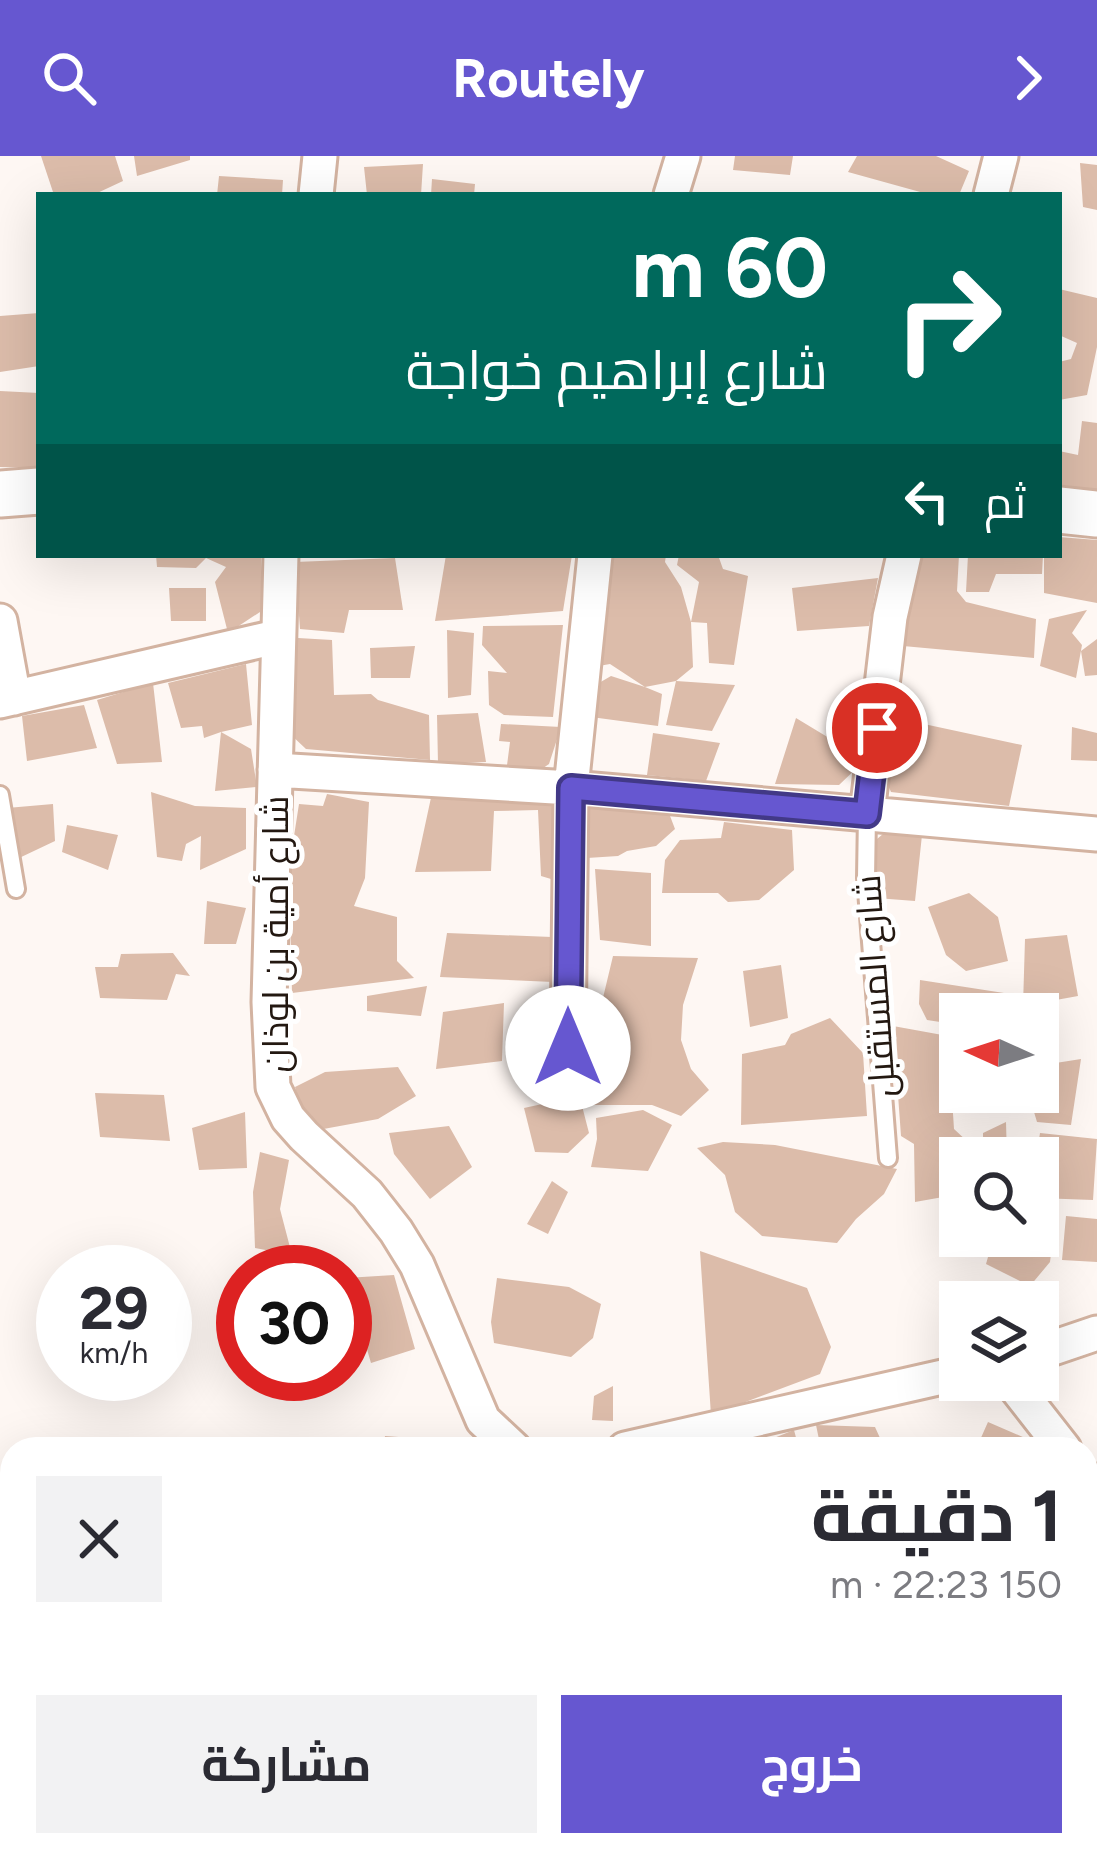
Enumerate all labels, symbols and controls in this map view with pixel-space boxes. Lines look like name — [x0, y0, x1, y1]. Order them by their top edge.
icon: search — [36, 45, 102, 111]
icon: forward — [995, 45, 1061, 111]
text: Routely — [452, 46, 645, 111]
text: 60 m — [632, 217, 828, 318]
icon: right — [870, 240, 1026, 396]
text: شارع إبراهيم خواجة — [406, 338, 828, 403]
icon: left — [894, 468, 960, 534]
text: ثم — [984, 475, 1026, 529]
pin — [826, 677, 928, 779]
icon: arrive — [844, 695, 910, 761]
street label: شارع أمية بن لوذان — [253, 795, 300, 1073]
street label: شارع المستقبل — [846, 873, 907, 1099]
position arrow — [505, 985, 631, 1111]
north arrow — [939, 993, 1059, 1113]
map controls — [939, 993, 1059, 1401]
button: search — [939, 1137, 1059, 1257]
speed limit sign: 30 — [216, 1245, 372, 1401]
text: 29 — [79, 1272, 149, 1344]
button: layers — [939, 1281, 1059, 1401]
text: km/h — [80, 1334, 148, 1371]
text: 1 دقيقة — [811, 1473, 1062, 1559]
button: close — [36, 1476, 162, 1602]
text: 150 m · 22:23 — [830, 1561, 1062, 1608]
button: مشاركة — [36, 1695, 537, 1833]
button: خروج — [561, 1695, 1062, 1833]

